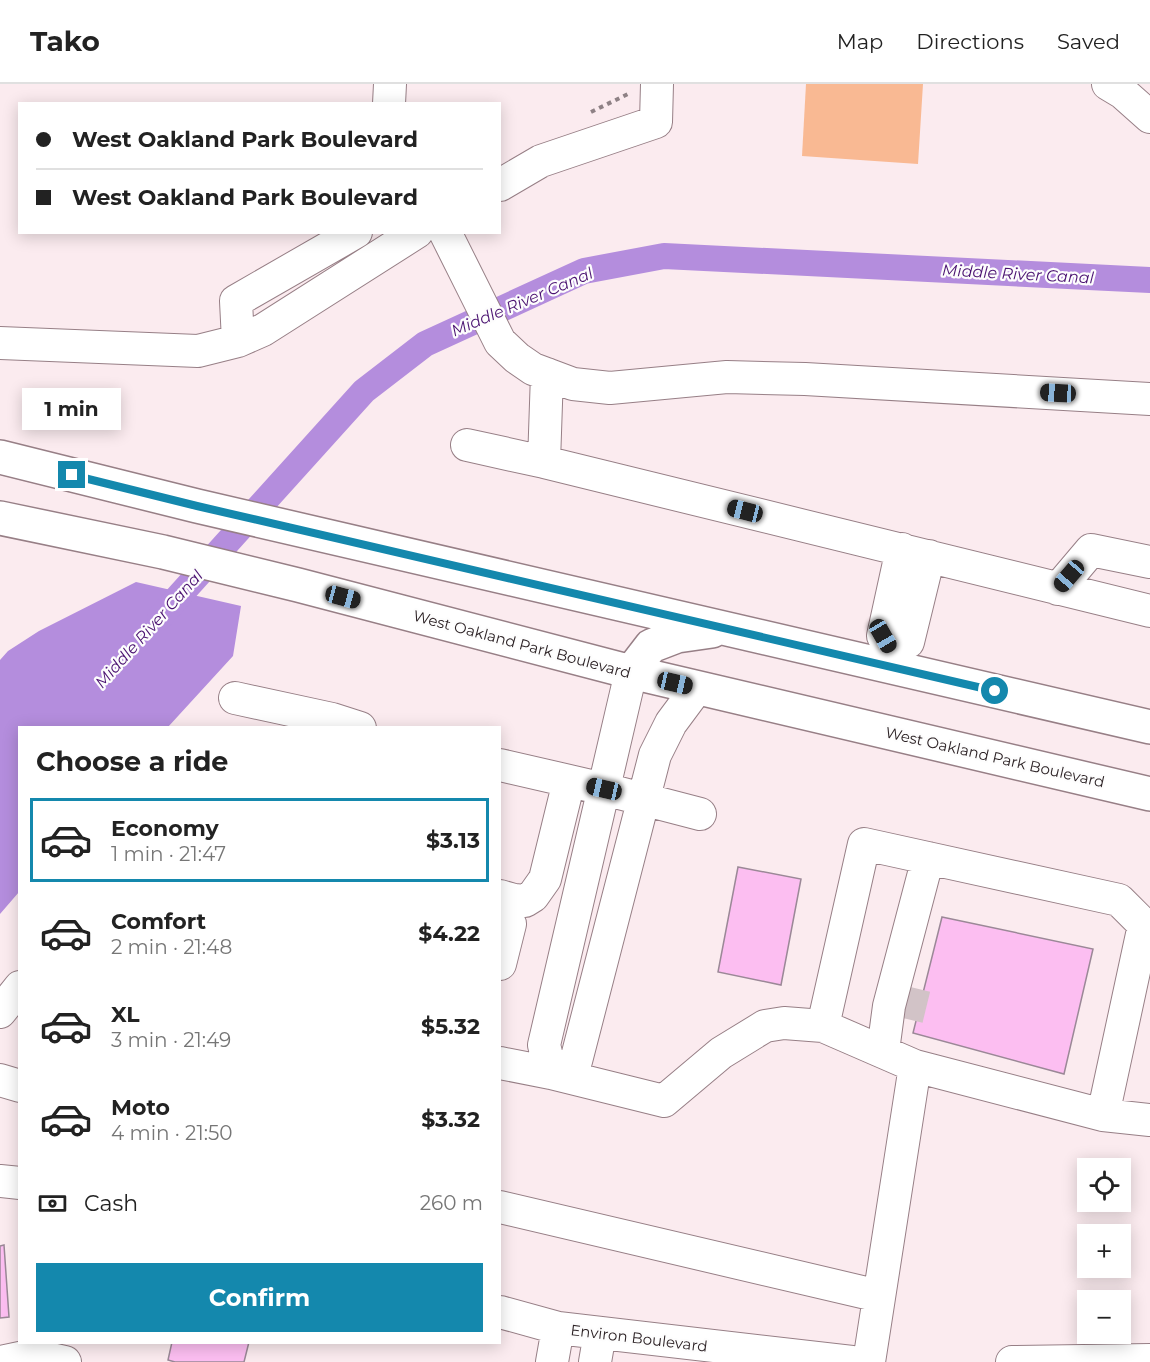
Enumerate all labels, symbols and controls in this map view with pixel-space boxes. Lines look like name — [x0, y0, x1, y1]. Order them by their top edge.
text: Tako — [30, 24, 100, 58]
text: Map — [837, 29, 883, 54]
text: Directions — [916, 29, 1024, 54]
text: Saved — [1057, 29, 1120, 54]
text: West Oakland Park Boulevard — [72, 126, 418, 153]
text: West Oakland Park Boulevard — [72, 184, 418, 211]
water label: Middle River Canal — [942, 261, 1095, 287]
water label: Middle River Canal — [448, 263, 596, 340]
car — [1040, 383, 1076, 403]
callout: 1 min — [22, 388, 122, 430]
text: 1 min — [44, 397, 99, 421]
route end — [58, 461, 85, 488]
car — [725, 498, 765, 524]
car — [1050, 557, 1088, 595]
water label: Middle River Canal — [91, 566, 207, 692]
car — [323, 584, 363, 610]
street label: West Oakland Park Boulevard — [411, 606, 633, 682]
car — [866, 616, 900, 656]
car — [655, 670, 695, 696]
route start — [981, 677, 1008, 704]
street label: West Oakland Park Boulevard — [884, 723, 1106, 791]
text: Choose a ride — [36, 745, 228, 778]
car — [584, 776, 624, 802]
icon: car — [39, 813, 93, 867]
text: Economy — [111, 815, 219, 842]
text: $3.13 — [426, 827, 480, 854]
text: 1 min · 21:47 — [111, 842, 226, 866]
icon: car — [39, 906, 93, 960]
text: Comfort — [111, 908, 206, 935]
text: $4.22 — [418, 920, 480, 947]
text: 2 min · 21:48 — [111, 935, 232, 959]
icon: car — [39, 999, 93, 1053]
text: XL — [111, 1001, 140, 1028]
text: $5.32 — [421, 1013, 480, 1040]
text: 3 min · 21:49 — [111, 1028, 231, 1052]
icon: car — [39, 1092, 93, 1146]
text: Moto — [111, 1094, 170, 1121]
text: $3.32 — [421, 1106, 480, 1133]
text: 4 min · 21:50 — [111, 1121, 232, 1145]
map controls — [1077, 1158, 1131, 1344]
button: locate — [1077, 1158, 1131, 1212]
icon: cash — [36, 1187, 69, 1220]
text: Cash — [84, 1190, 138, 1217]
text: 260 m — [420, 1191, 483, 1215]
button: + — [1077, 1224, 1131, 1278]
button: Confirm — [36, 1263, 483, 1332]
button: − — [1077, 1290, 1131, 1344]
street label: Environ Boulevard — [569, 1320, 709, 1356]

